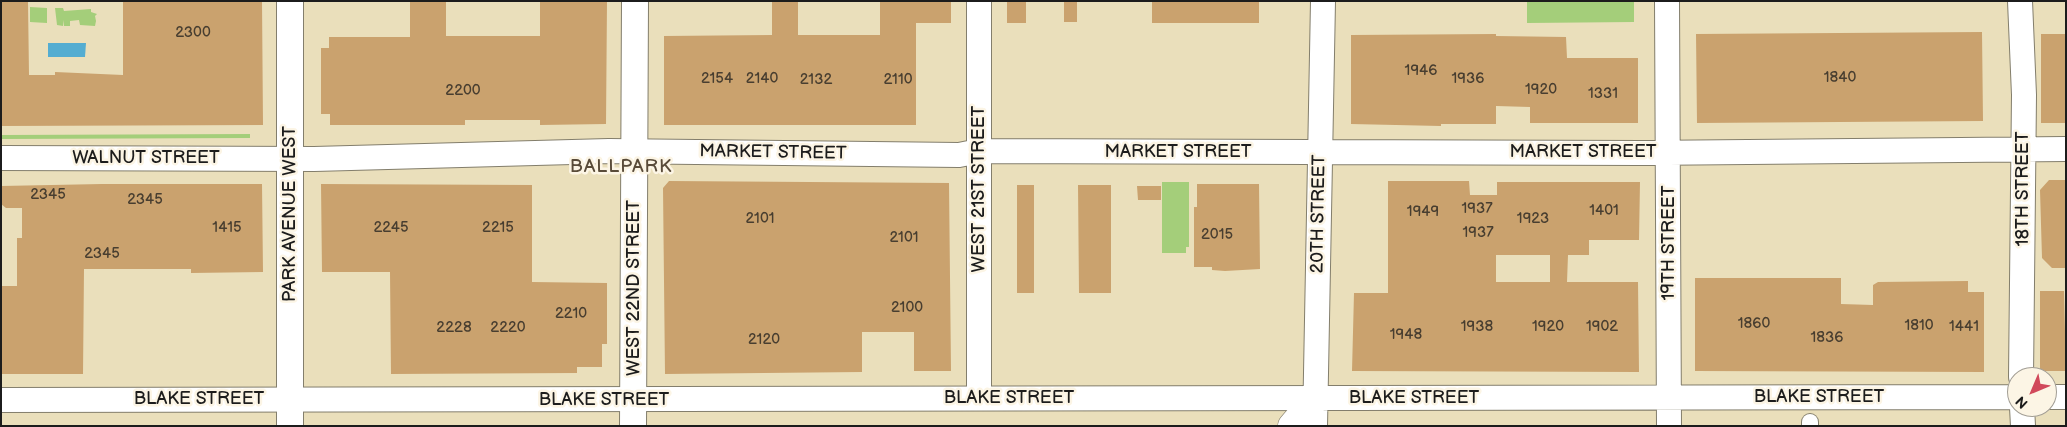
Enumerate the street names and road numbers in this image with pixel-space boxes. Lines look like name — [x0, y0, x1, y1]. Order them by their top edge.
street label: WEST 21ST STREET — [968, 106, 990, 272]
street label: PARK AVENUE WEST — [279, 126, 301, 302]
street label: 18TH STREET — [2012, 131, 2034, 247]
street label: MARKET STREET — [699, 141, 847, 165]
street label: MARKET STREET — [1104, 141, 1252, 163]
street label: MARKET STREET — [1509, 141, 1657, 163]
street label: WALNUT STREET — [72, 147, 220, 169]
street label: 20TH STREET — [1307, 154, 1331, 274]
street label: 19TH STREET — [1658, 186, 1680, 300]
street label: WEST 22ND STREET — [623, 200, 645, 376]
street label: BLAKE STREET — [1754, 386, 1884, 408]
street label: BLAKE STREET — [944, 387, 1074, 409]
street label: BLAKE STREET — [1349, 387, 1479, 409]
street label: BLAKE STREET — [134, 388, 264, 410]
street label: BLAKE STREET — [539, 389, 669, 411]

